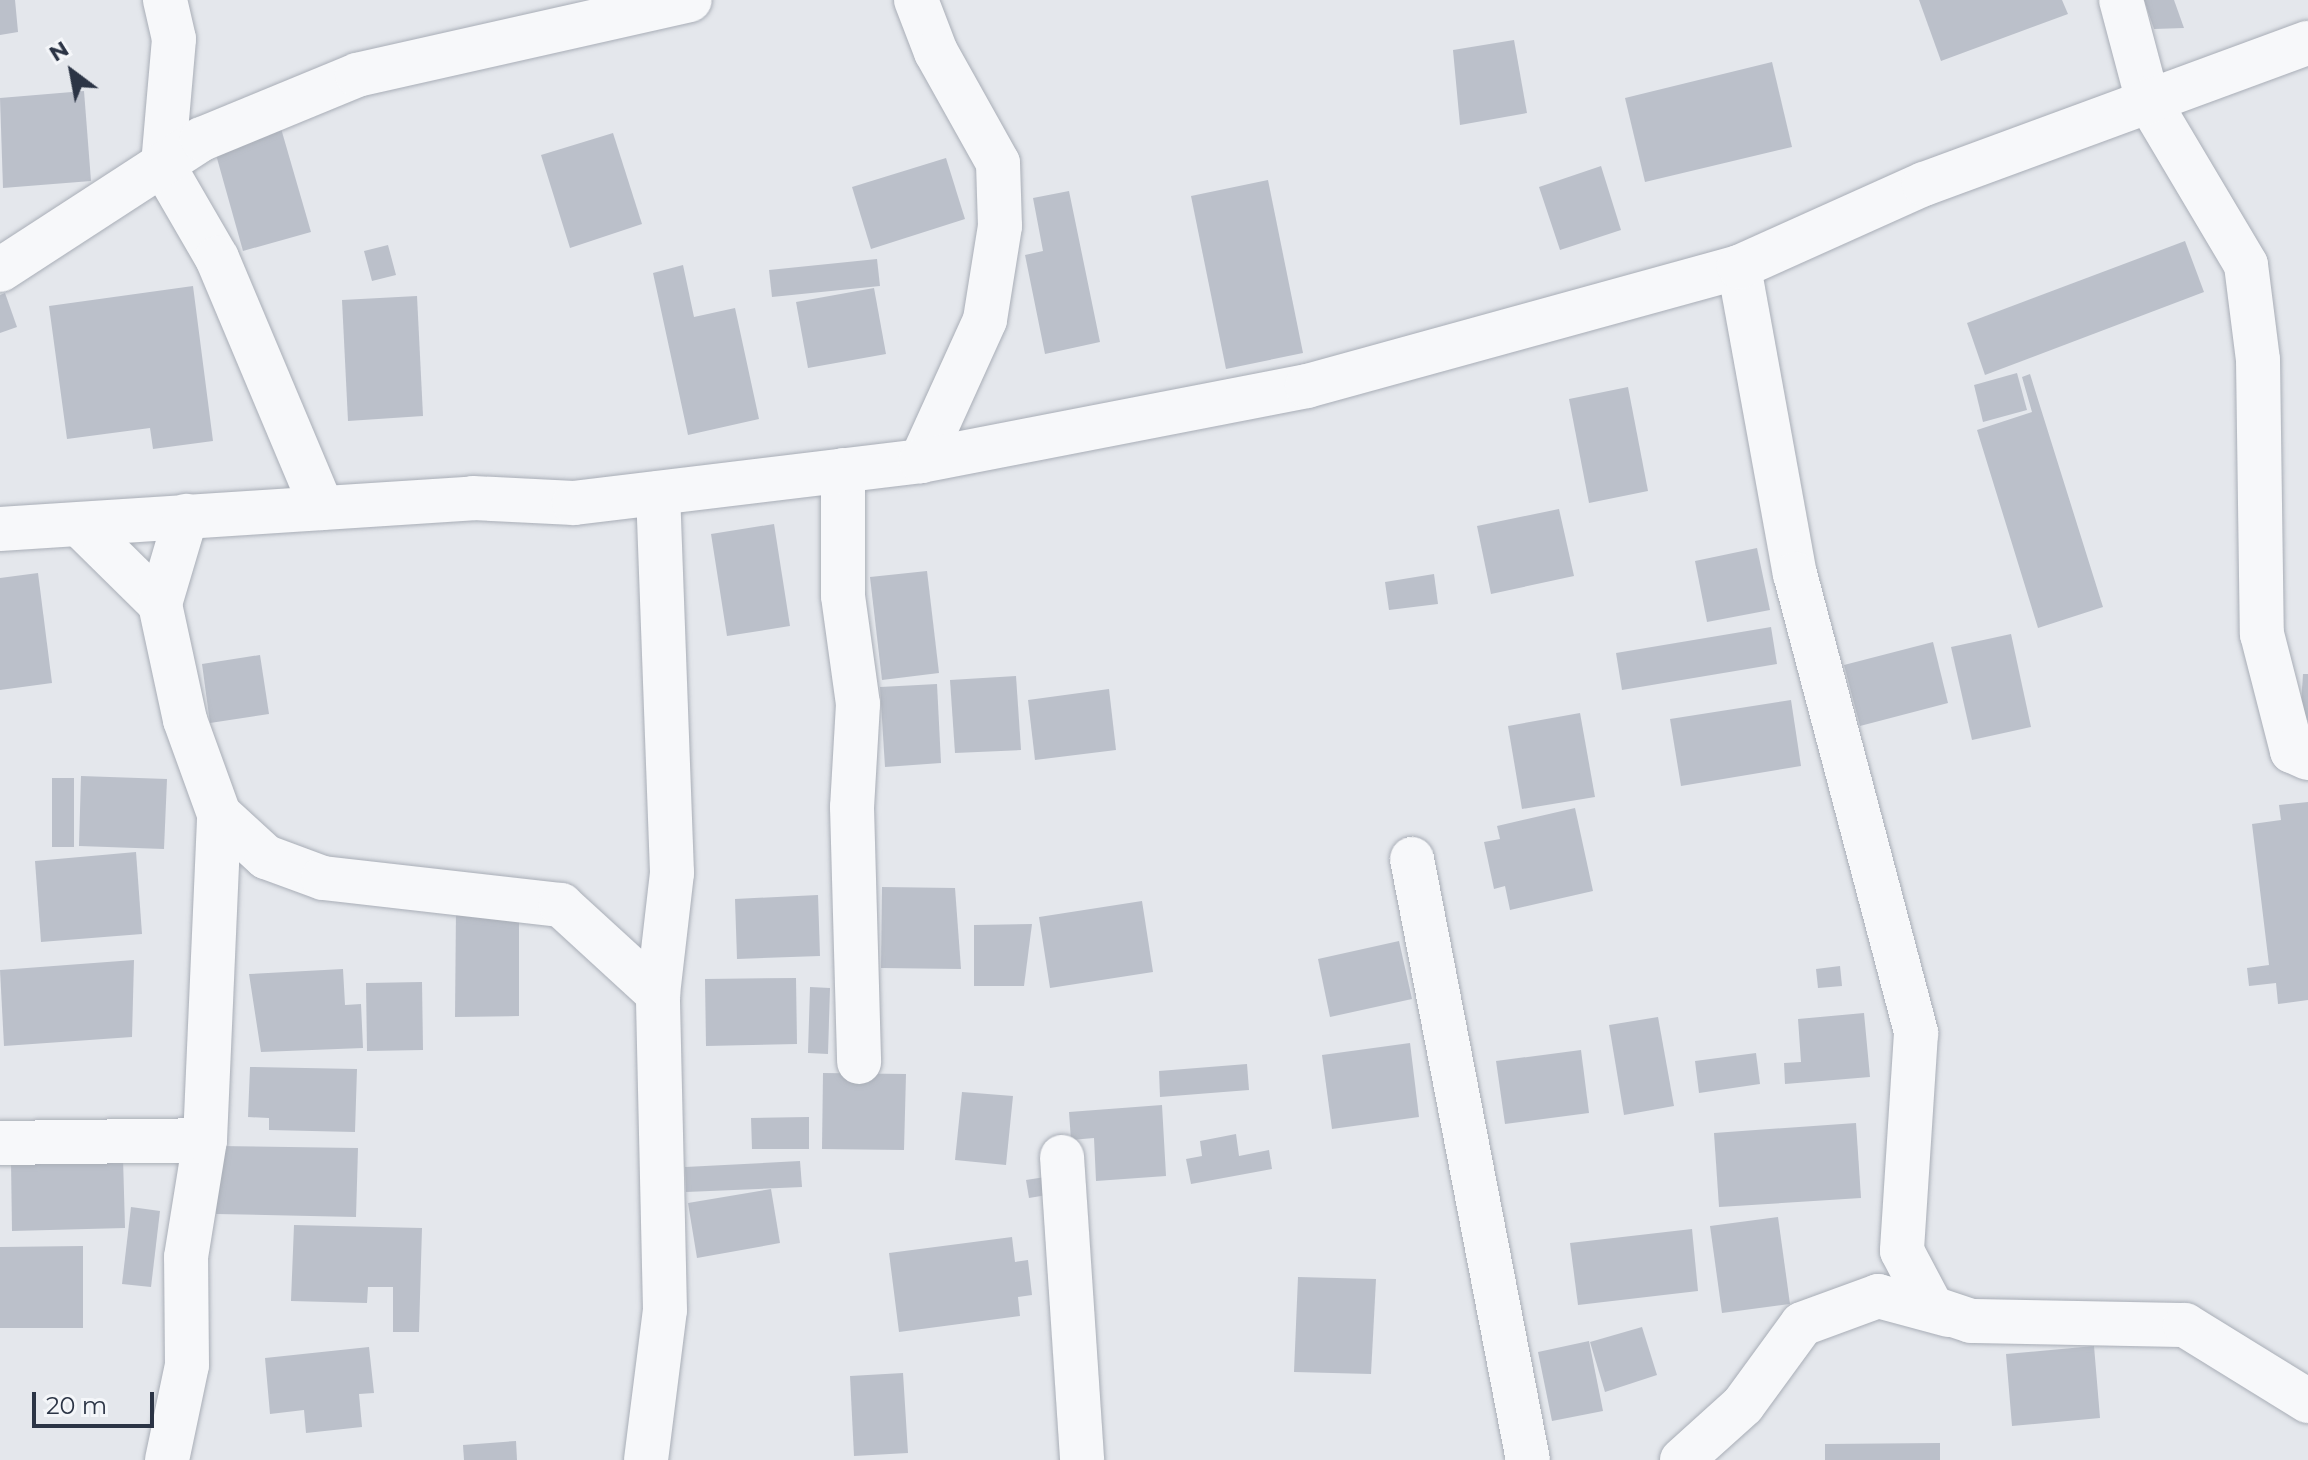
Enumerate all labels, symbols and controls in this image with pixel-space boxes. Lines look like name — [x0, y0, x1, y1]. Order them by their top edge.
north arrow — [32, 32, 112, 112]
text: N — [44, 35, 74, 67]
scale bar — [36, 1376, 158, 1426]
text: 20 m — [46, 1391, 107, 1420]

